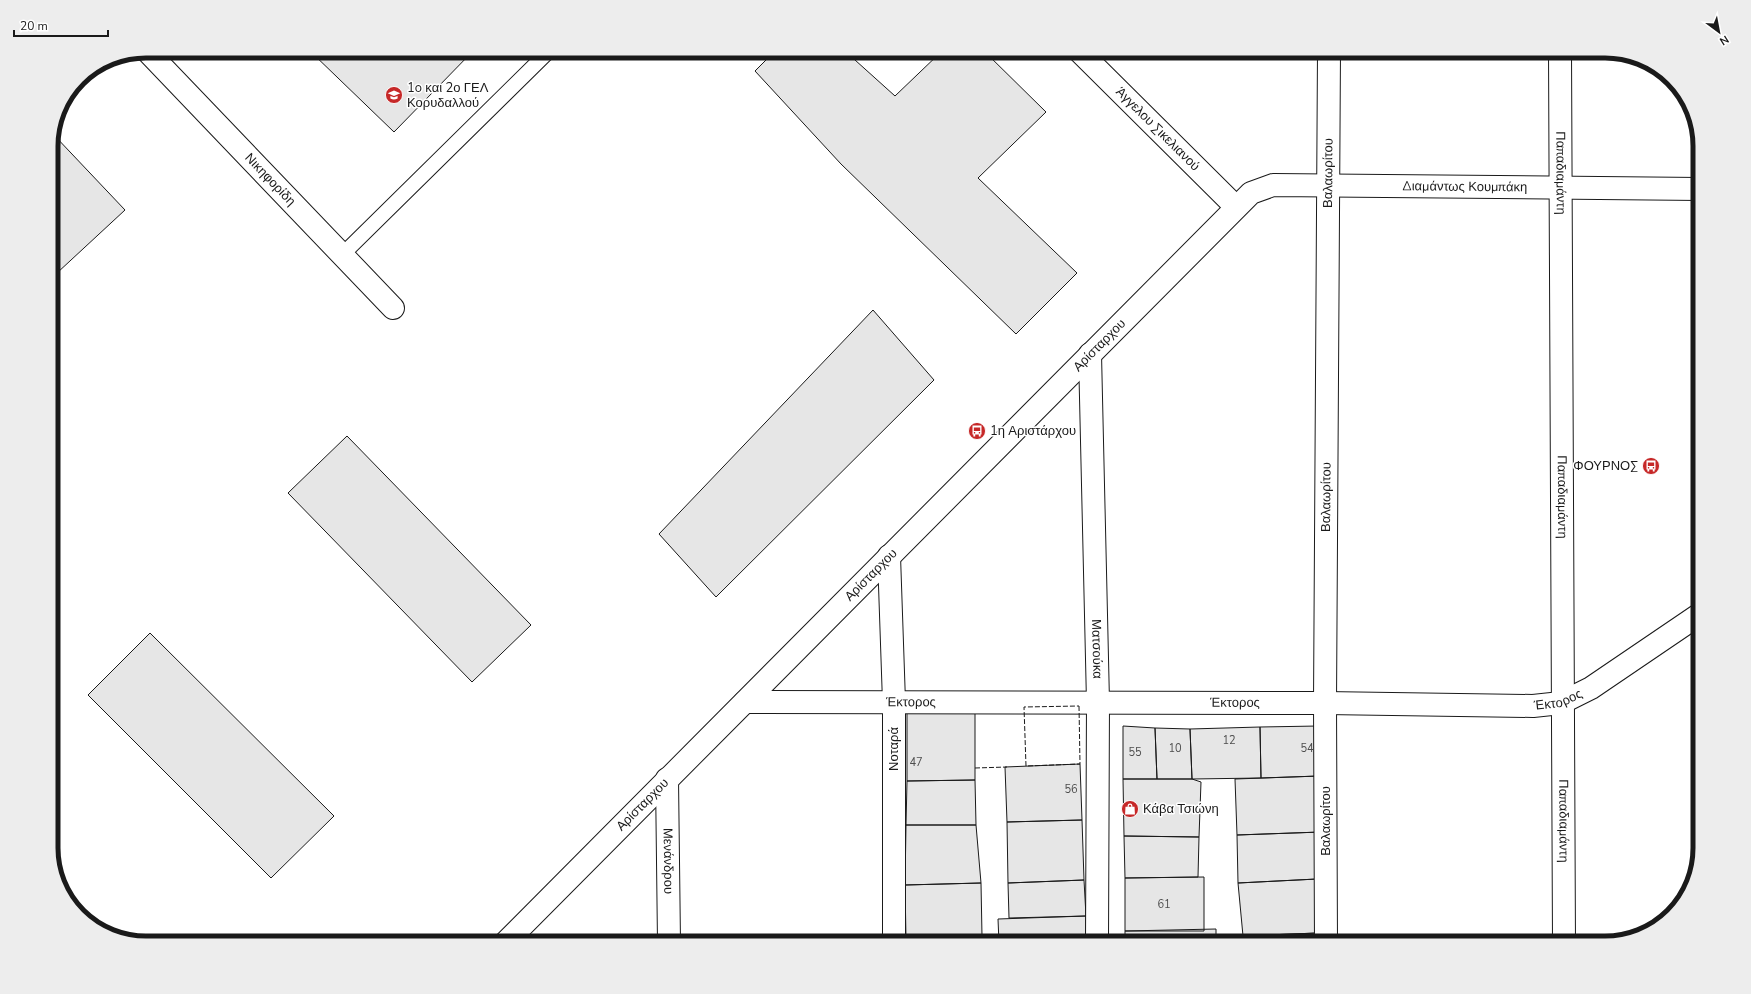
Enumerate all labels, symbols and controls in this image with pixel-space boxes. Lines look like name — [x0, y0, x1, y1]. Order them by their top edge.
scale bar — [14, 12, 108, 38]
north arrow — [1699, 12, 1739, 52]
text: 20 m — [20, 18, 48, 34]
text: N — [1717, 32, 1732, 49]
place label: 1o και 2ο ΓΕΛ Κορυδαλλού — [407, 79, 489, 112]
street label: Άγγελου Σικελιανού — [1112, 83, 1204, 175]
school or university icon: 1o και 2ο ΓΕΛ Κορυδαλλού — [384, 85, 404, 105]
street label: Παπαδιαμάντη — [1551, 131, 1570, 215]
street label: Βαλαωρίτου — [1319, 138, 1337, 208]
street label: Νικηφορίδη — [241, 149, 300, 210]
street label: Διαμάντως Κουμπάκη — [1402, 177, 1527, 196]
street label: Αρίσταρχου — [1069, 315, 1130, 376]
bus stop icon: 1η Αριστάρχου — [967, 421, 987, 441]
place label: 1η Αριστάρχου — [990, 422, 1076, 440]
street label: Παπαδιαμάντη — [1553, 455, 1571, 539]
bus stop icon: ΦΟΥΡΝΟΣ — [1641, 456, 1661, 476]
place label: ΦΟΥΡΝΟΣ — [1573, 457, 1638, 475]
street label: Βαλαωρίτου — [1317, 462, 1335, 532]
street label: Αρίσταρχου — [841, 545, 901, 605]
street label: Ματσούκα — [1087, 619, 1106, 679]
street label: Έκτορος — [1532, 685, 1585, 715]
street label: Έκτορος — [885, 693, 936, 711]
street label: Έκτορος — [1209, 694, 1260, 712]
street label: Νοταρά — [885, 727, 903, 771]
house number: 12 — [1222, 733, 1236, 748]
house number: 10 — [1168, 741, 1182, 756]
house number: 54 — [1300, 741, 1314, 756]
house number: 55 — [1128, 745, 1142, 760]
house number: 47 — [909, 755, 923, 770]
street label: Αρίσταρχου — [612, 774, 673, 835]
street label: Παπαδιαμάντη — [1554, 779, 1573, 863]
house number: 56 — [1064, 782, 1078, 797]
street label: Βαλαωρίτου — [1317, 786, 1335, 856]
shop icon: Κάβα Τσιώνη — [1120, 799, 1140, 819]
place label: Κάβα Τσιώνη — [1143, 800, 1219, 818]
street label: Μενάνδρου — [659, 828, 677, 894]
house number: 61 — [1157, 897, 1171, 912]

